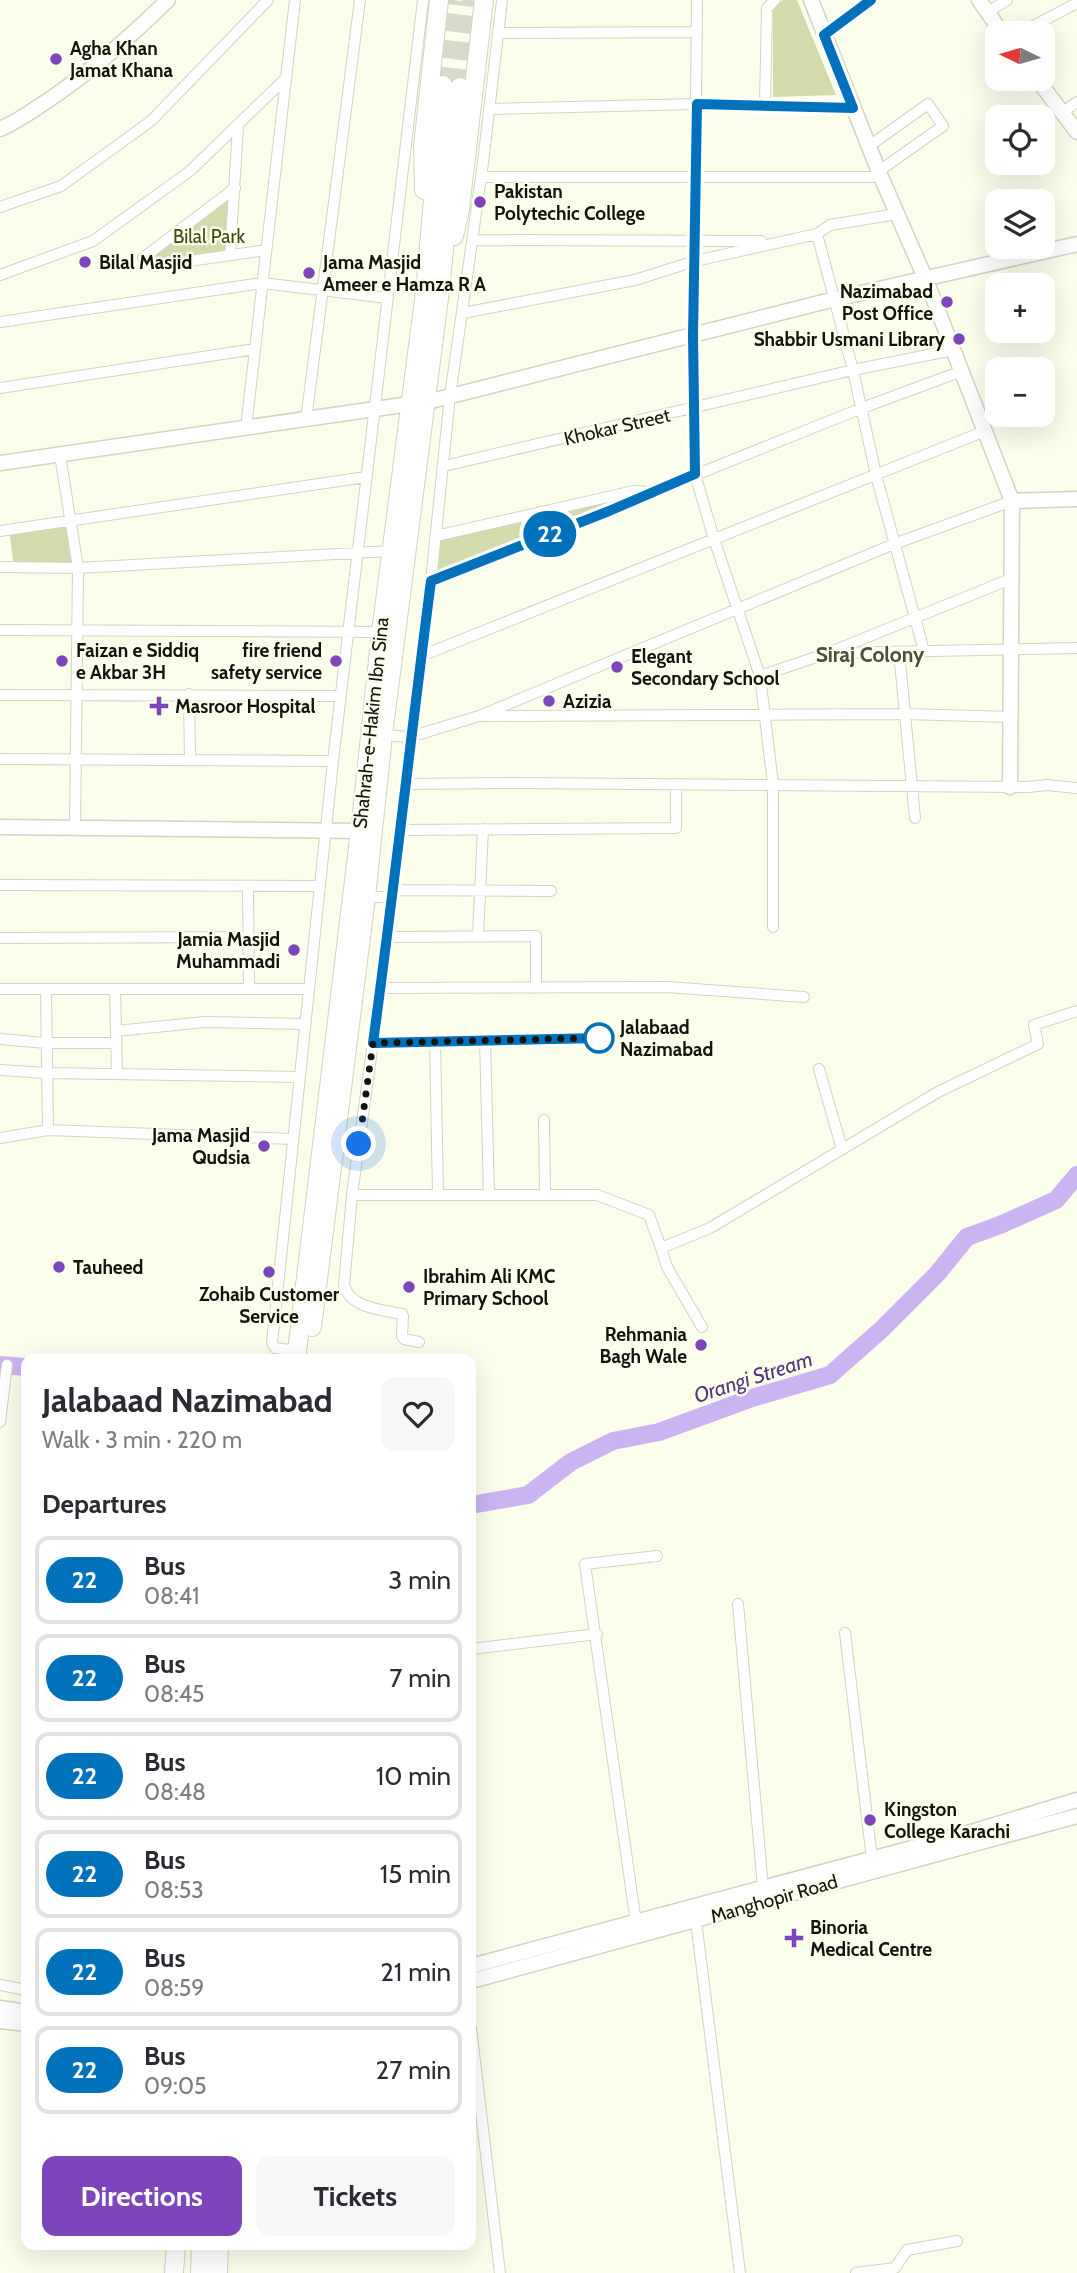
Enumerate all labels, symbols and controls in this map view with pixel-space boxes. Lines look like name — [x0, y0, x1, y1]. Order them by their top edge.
north arrow — [985, 21, 1055, 91]
map controls — [985, 21, 1055, 427]
place label: Agha Khan Jamat Khana — [69, 37, 174, 82]
marker: Agha Khan Jamat Khana — [48, 51, 64, 67]
button: locate — [985, 105, 1055, 175]
place label: Pakistan Polytechic College — [494, 180, 645, 225]
button: layers — [985, 189, 1055, 259]
marker: Pakistan Polytechic College — [472, 194, 488, 210]
park label: Bilal Park — [173, 225, 245, 248]
place label: Bilal Masjid — [99, 251, 192, 274]
place label: Jama Masjid Ameer e Hamza R A — [322, 251, 486, 296]
marker: Bilal Masjid — [77, 254, 93, 270]
marker: Jama Masjid Ameer e Hamza R A — [301, 265, 317, 281]
button: + — [985, 273, 1055, 343]
place label: Nazimabad Post Office — [840, 280, 933, 325]
marker: Nazimabad Post Office — [939, 294, 955, 310]
place label: Shabbir Usmani Library — [754, 328, 946, 351]
marker: Shabbir Usmani Library — [951, 331, 967, 347]
button: − — [985, 357, 1055, 427]
street label: Khokar Street — [562, 403, 673, 450]
line badge: 22 — [518, 511, 582, 557]
text: 22 — [537, 519, 563, 548]
street label: Shahrah-e-Hakim Ibn Sina — [348, 616, 394, 830]
place label: Faizan e Siddiq e Akbar 3H — [76, 639, 199, 684]
place label: fire friend safety service — [211, 639, 322, 684]
district label: Siraj Colony — [816, 642, 925, 667]
place label: Elegant Secondary School — [631, 645, 780, 690]
marker: Faizan e Siddiq e Akbar 3H — [54, 653, 70, 669]
marker: fire friend safety service — [328, 653, 344, 669]
marker: Elegant Secondary School — [609, 659, 625, 675]
place label: Azizia — [563, 690, 612, 713]
marker: Azizia — [541, 693, 557, 709]
place label: Masroor Hospital — [175, 695, 315, 718]
marker: Masroor Hospital — [149, 696, 169, 716]
place label: Jamia Masjid Muhammadi — [176, 928, 280, 973]
marker: Jamia Masjid Muhammadi — [286, 942, 302, 958]
place label: Jalabaad Nazimabad — [619, 1016, 713, 1061]
marker: Jalabaad Nazimabad — [584, 1023, 614, 1053]
place label: Jama Masjid Qudsia — [151, 1124, 251, 1169]
your location — [341, 1126, 376, 1161]
marker: Jama Masjid Qudsia — [256, 1138, 272, 1154]
place label: Tauheed — [73, 1256, 143, 1279]
marker: Tauheed — [51, 1259, 67, 1275]
marker: Zohaib Customer Service — [261, 1264, 277, 1280]
place label: Ibrahim Ali KMC Primary School — [423, 1265, 555, 1310]
marker: Ibrahim Ali KMC Primary School — [401, 1279, 417, 1295]
place label: Zohaib Customer Service — [199, 1283, 340, 1328]
place label: Rehmania Bagh Wale — [600, 1323, 688, 1368]
marker: Rehmania Bagh Wale — [693, 1337, 709, 1353]
water label: Orangi Stream — [690, 1346, 816, 1408]
button: heart — [381, 1377, 455, 1451]
text: Jalabaad Nazimabad — [42, 1380, 333, 1420]
text: Walk · 3 min · 220 m — [42, 1426, 242, 1454]
text: Departures — [42, 1488, 166, 1520]
text: Bus — [144, 1550, 185, 1582]
text: 3 min — [388, 1564, 451, 1596]
text: 22 — [72, 1565, 97, 1594]
text: 08:41 — [144, 1582, 200, 1610]
text: Bus — [144, 1648, 185, 1680]
text: 7 min — [389, 1662, 451, 1694]
text: 22 — [72, 1663, 97, 1692]
text: 08:45 — [144, 1680, 205, 1708]
text: Bus — [144, 1746, 185, 1778]
text: 10 min — [376, 1760, 451, 1792]
text: 22 — [72, 1761, 97, 1790]
text: 08:48 — [144, 1778, 206, 1806]
place label: Kingston College Karachi — [884, 1798, 1010, 1843]
marker: Kingston College Karachi — [862, 1812, 878, 1828]
text: Bus — [144, 1844, 185, 1876]
text: 15 min — [380, 1858, 451, 1890]
text: 22 — [72, 1859, 97, 1888]
street label: Manghopir Road — [708, 1870, 840, 1928]
text: 08:53 — [144, 1876, 204, 1904]
place label: Binoria Medical Centre — [810, 1916, 932, 1961]
marker: Binoria Medical Centre — [784, 1928, 804, 1948]
text: Bus — [144, 1942, 185, 1974]
text: 21 min — [380, 1956, 451, 1988]
text: 22 — [72, 1957, 97, 1986]
text: 08:59 — [144, 1974, 204, 2002]
text: Bus — [144, 2040, 185, 2072]
text: 27 min — [376, 2054, 451, 2086]
text: 22 — [72, 2055, 97, 2084]
text: 09:05 — [144, 2072, 206, 2100]
button: Directions — [42, 2156, 242, 2236]
button: Tickets — [256, 2156, 455, 2236]

